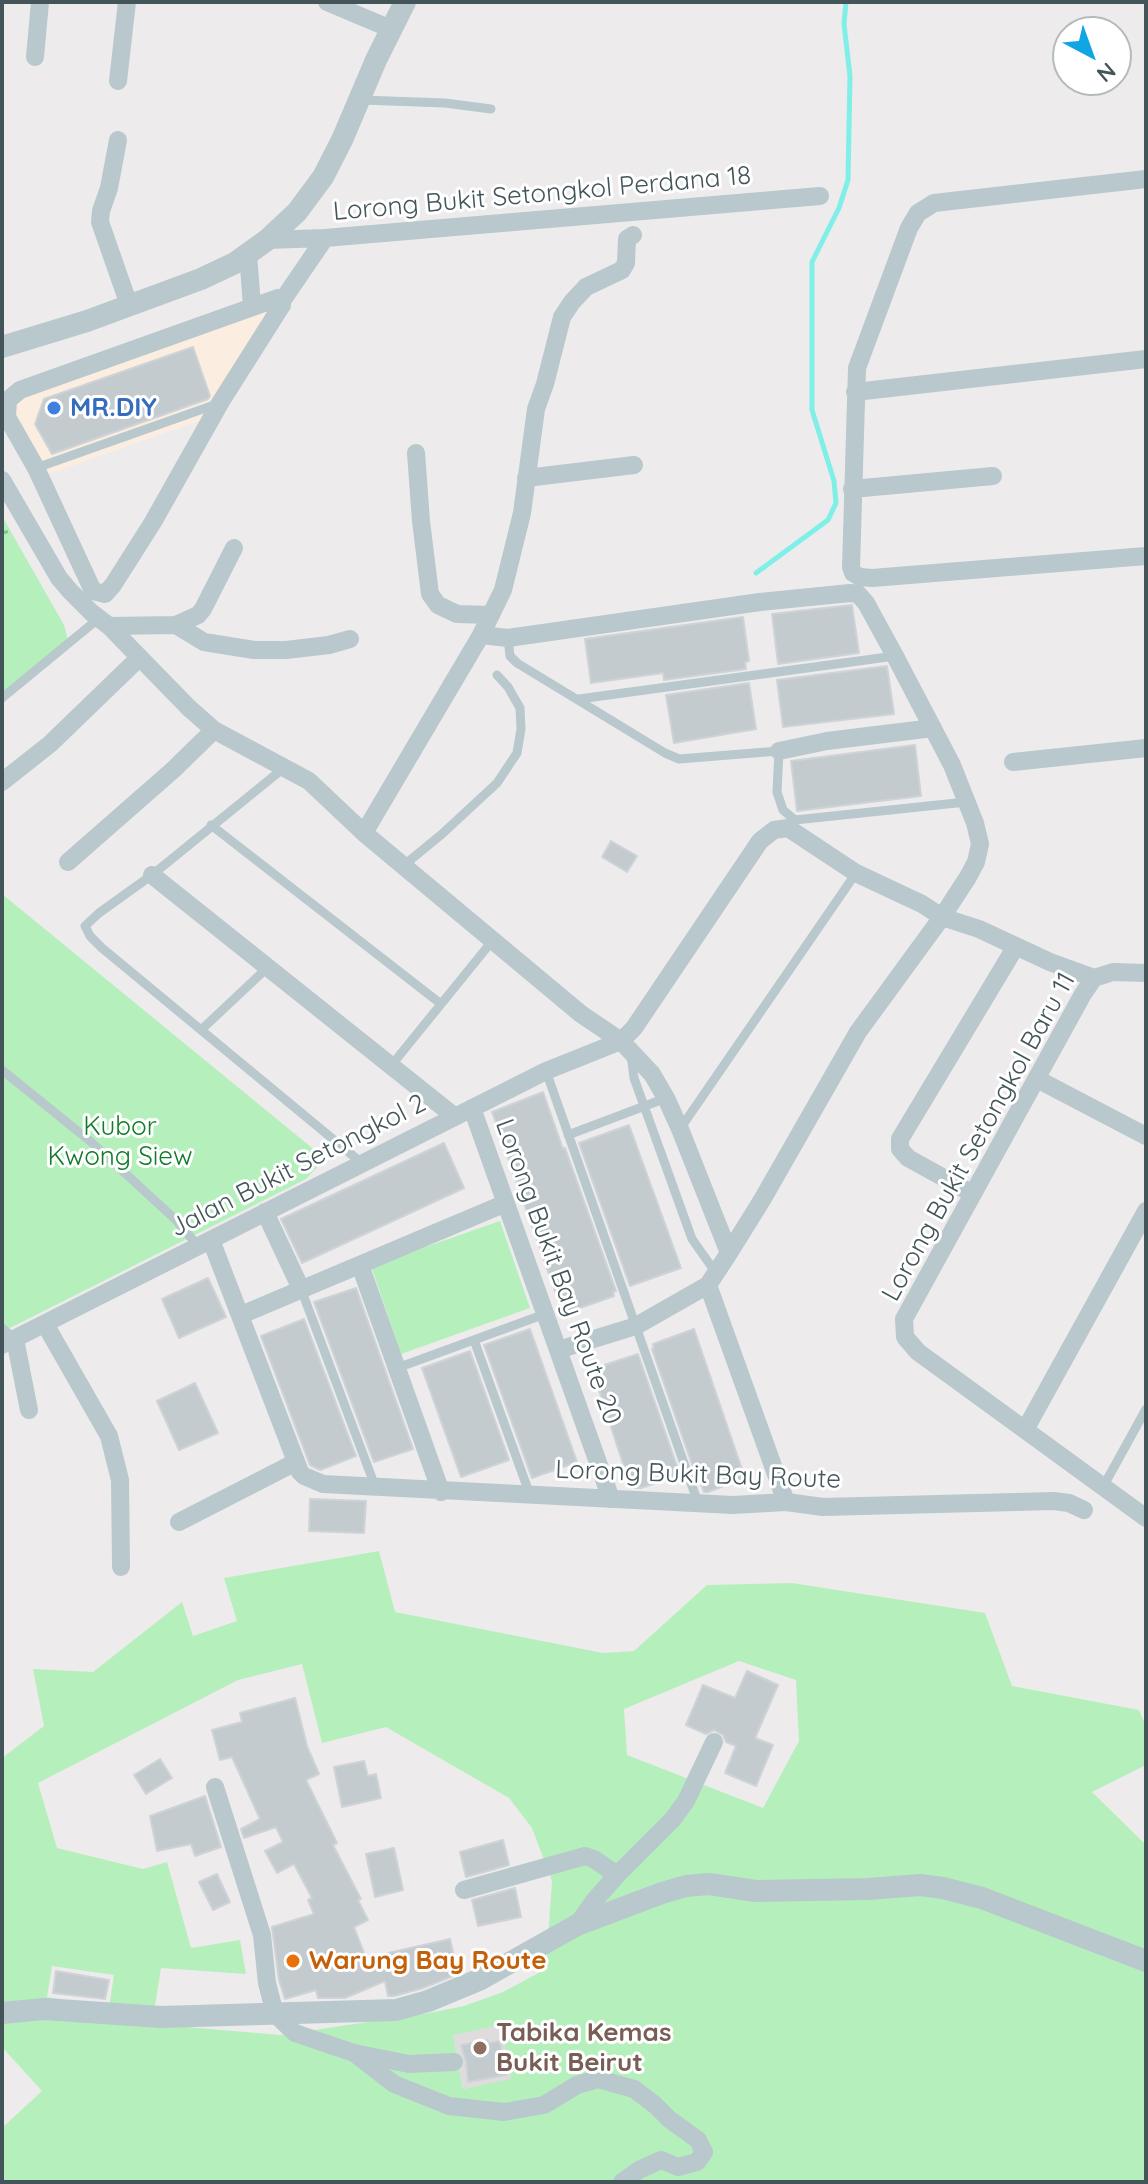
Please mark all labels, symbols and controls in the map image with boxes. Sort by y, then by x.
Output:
north arrow [1052,16,1132,96]
text: N [1091,57,1122,88]
street label: Lorong Bukit Setongkol Perdana 18 [332,160,752,228]
place label: MR.DIY [70,392,157,424]
marker: MR.DIY [45,399,63,417]
street label: Lorong Bukit Setongkol Baru 11 [875,967,1083,1307]
street label: Jalan Bukit Setongkol 2 [165,1088,431,1244]
park label: Kubor Kwong Siew [47,1111,193,1172]
street label: Lorong Bukit Bay Route 20 [488,1115,628,1429]
street label: Lorong Bukit Bay Route [555,1454,841,1496]
place label: Warung Bay Route [309,1945,546,1977]
marker: Warung Bay Route [284,1952,302,1970]
place label: Tabika Kemas Bukit Beirut [496,2017,671,2078]
marker: Tabika Kemas Bukit Beirut [471,2039,489,2057]

